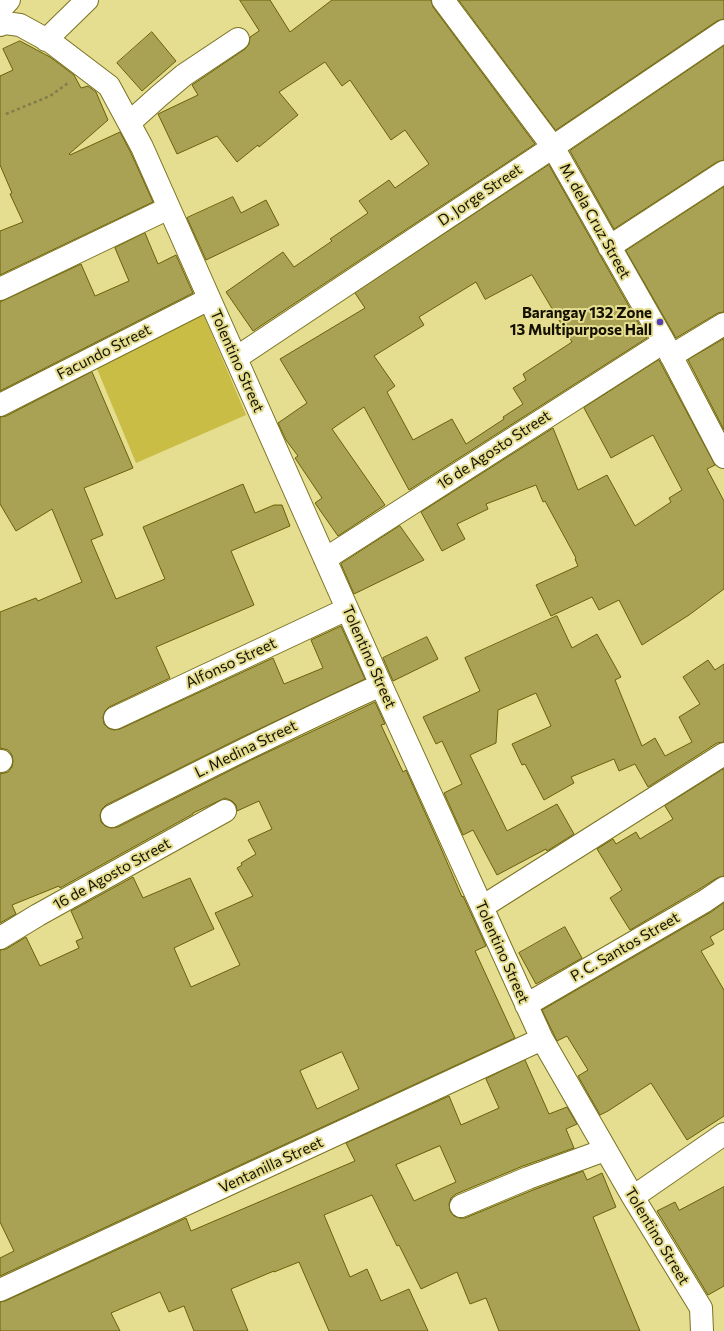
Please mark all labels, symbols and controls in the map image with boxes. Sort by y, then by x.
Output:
street label: D. Jorge Street [435,160,525,230]
street label: M. dela Cruz Street [556,160,634,282]
place label: Barangay 132 Zone 13 Multipurpose Hall [510,304,652,339]
street label: Tolentino Street [206,307,268,415]
marker: Barangay 132 Zone 13 Multipurpose Hall [655,317,665,327]
street label: Facundo Street [54,321,154,383]
street label: 16 de Agosto Street [434,407,554,493]
street label: Tolentino Street [338,603,400,711]
street label: Alfonso Street [183,634,279,692]
street label: L. Medina Street [192,716,300,782]
street label: 16 de Agosto Street [50,834,174,914]
street label: Tolentino Street [471,898,533,1006]
street label: P. C. Santos Street [567,908,683,986]
street label: Ventanilla Street [216,1133,326,1197]
street label: Tolentino Street [621,1184,693,1288]

